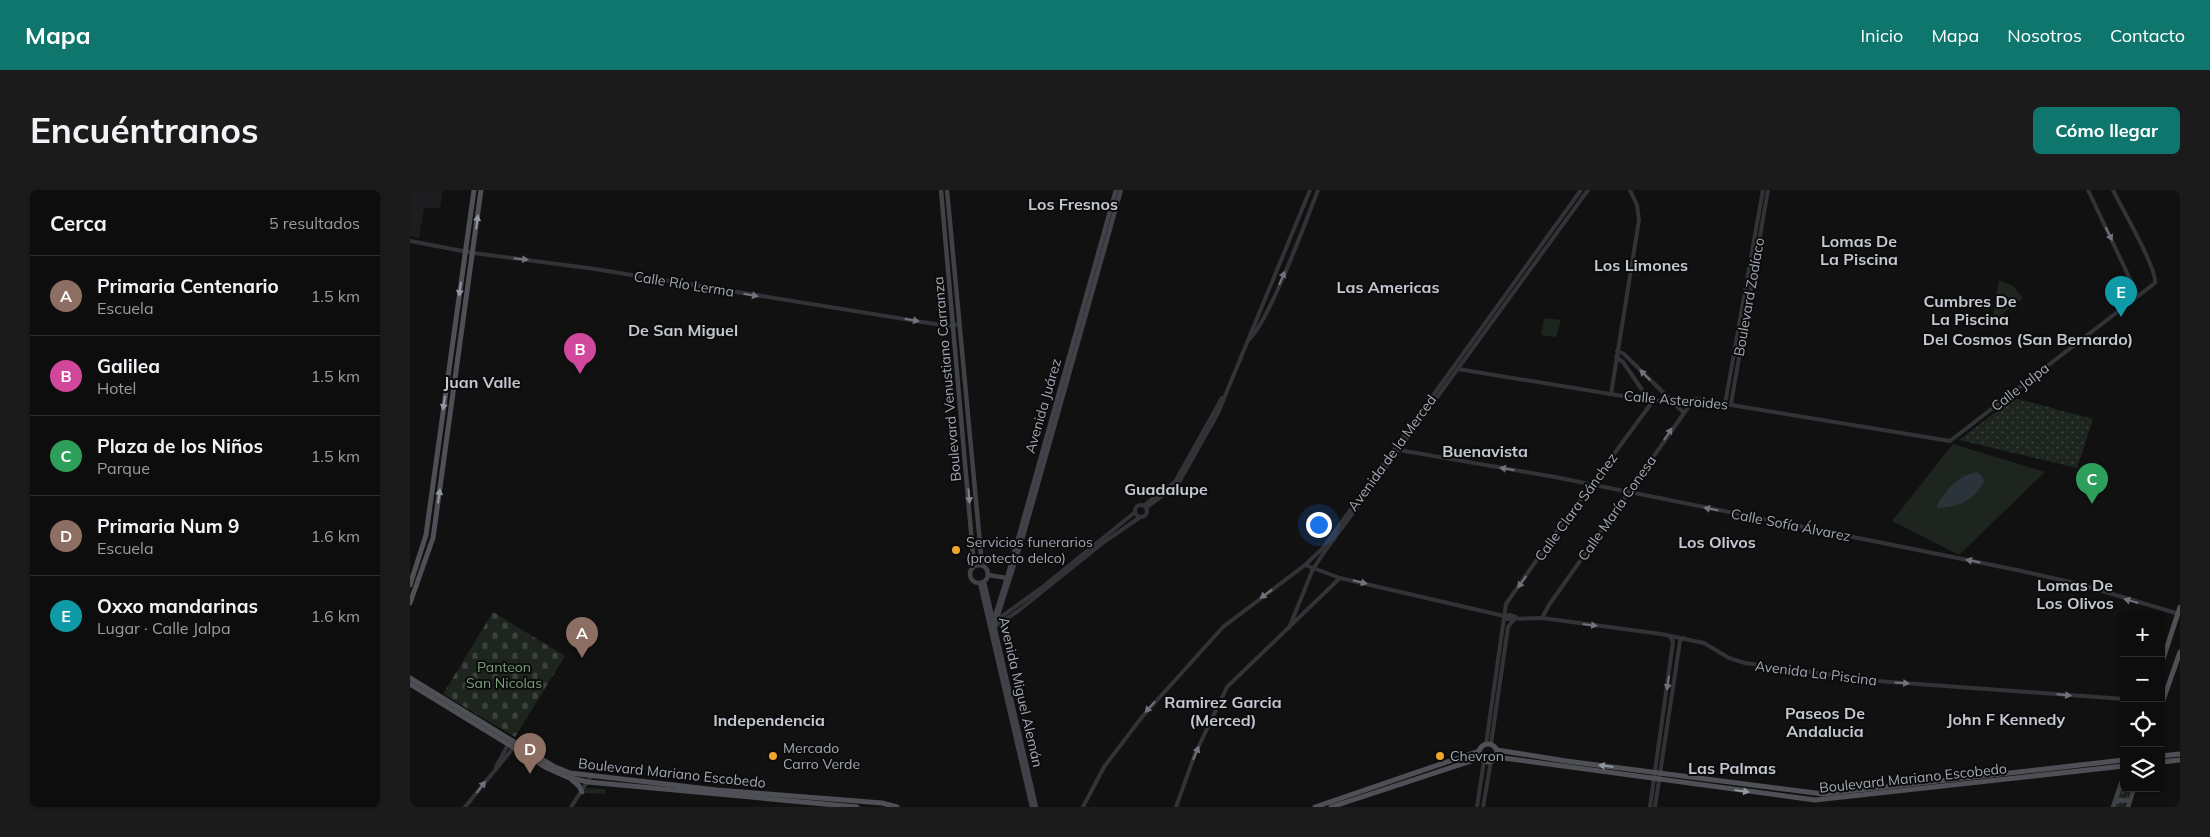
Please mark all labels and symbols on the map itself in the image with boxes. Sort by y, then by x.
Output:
district label: Los Fresnos [1028,194,1118,214]
one-way arrow [473,213,481,229]
one-way arrow [2105,227,2113,241]
district label: Lomas De La Piscina [1820,231,1898,269]
street label: Boulevard Zodíaco [1730,236,1768,358]
one-way arrow [514,255,530,263]
district label: Los Limones [1594,255,1688,275]
street label: Calle Río Lerma [633,267,735,301]
one-way arrow [1278,271,1286,285]
street label: Boulevard Venustiano Carranza [929,276,965,482]
pin: E [2105,276,2137,317]
district label: Las Americas [1337,277,1439,297]
one-way arrow [456,281,464,297]
one-way arrow [743,291,759,299]
district label: Cumbres De La Piscina [1924,291,2017,329]
one-way arrow [904,316,920,324]
district label: De San Miguel [628,320,738,340]
district label: Del Cosmos (San Bernardo) [1923,329,2133,349]
pin: B [564,333,596,374]
street label: Avenida Juárez [1021,357,1065,455]
street label: Calle Jalpa [1987,359,2053,415]
one-way arrow [1639,369,1651,381]
district label: Juan Valle [444,372,521,392]
street label: Calle Asteroides [1623,386,1729,414]
street label: Avenida de la Merced [1344,391,1440,515]
one-way arrow [440,395,448,411]
one-way arrow [1663,427,1673,440]
district label: Buenavista [1442,441,1528,461]
street label: Calle Clara Sánchez [1531,449,1621,565]
street label: Calle María Conesa [1574,452,1660,564]
pin: C [2076,463,2108,504]
one-way arrow [1499,465,1515,473]
district label: Guadalupe [1124,479,1208,499]
one-way arrow [435,488,443,504]
one-way arrow [965,488,973,504]
one-way arrow [1703,504,1719,512]
street label: Calle Sofía Álvarez [1730,505,1852,545]
your location [1306,512,1332,538]
district label: Los Olivos [1678,532,1756,552]
place label: Servicios funerarios (protecto delco) [966,533,1093,567]
marker: Servicios funerarios (protecto delco) [950,544,962,556]
one-way arrow [1965,557,1981,565]
one-way arrow [1517,575,1527,589]
district label: Lomas De Los Olivos [2036,575,2114,613]
one-way arrow [1352,579,1367,587]
one-way arrow [1260,588,1273,599]
one-way arrow [2123,596,2138,604]
street label: Avenida Miguel Alemán [995,615,1047,769]
pin: A [566,617,598,658]
one-way arrow [1583,621,1599,629]
street label: Avenida La Piscina [1754,657,1878,689]
park label: Panteon San Nicolas [466,658,542,692]
one-way arrow [1663,675,1671,691]
one-way arrow [1894,679,1910,687]
one-way arrow [2056,691,2072,699]
district label: Ramirez Garcia (Merced) [1164,692,1282,730]
one-way arrow [1144,701,1156,713]
district label: Paseos De Andalucia [1785,703,1865,741]
district label: John F Kennedy [1947,709,2065,729]
district label: Independencia [713,710,825,730]
pin: D [514,733,546,774]
place label: Mercado Carro Verde [783,739,860,773]
one-way arrow [1193,746,1201,760]
place label: Chevron [1450,747,1504,765]
marker: Mercado Carro Verde [767,750,779,762]
marker: Chevron [1434,750,1446,762]
street label: Boulevard Mariano Escobedo [577,754,767,792]
district label: Las Palmas [1688,758,1776,778]
street label: Boulevard Mariano Escobedo [1818,759,2008,797]
one-way arrow [1598,762,1614,770]
one-way arrow [475,781,486,794]
one-way arrow [1734,787,1750,795]

